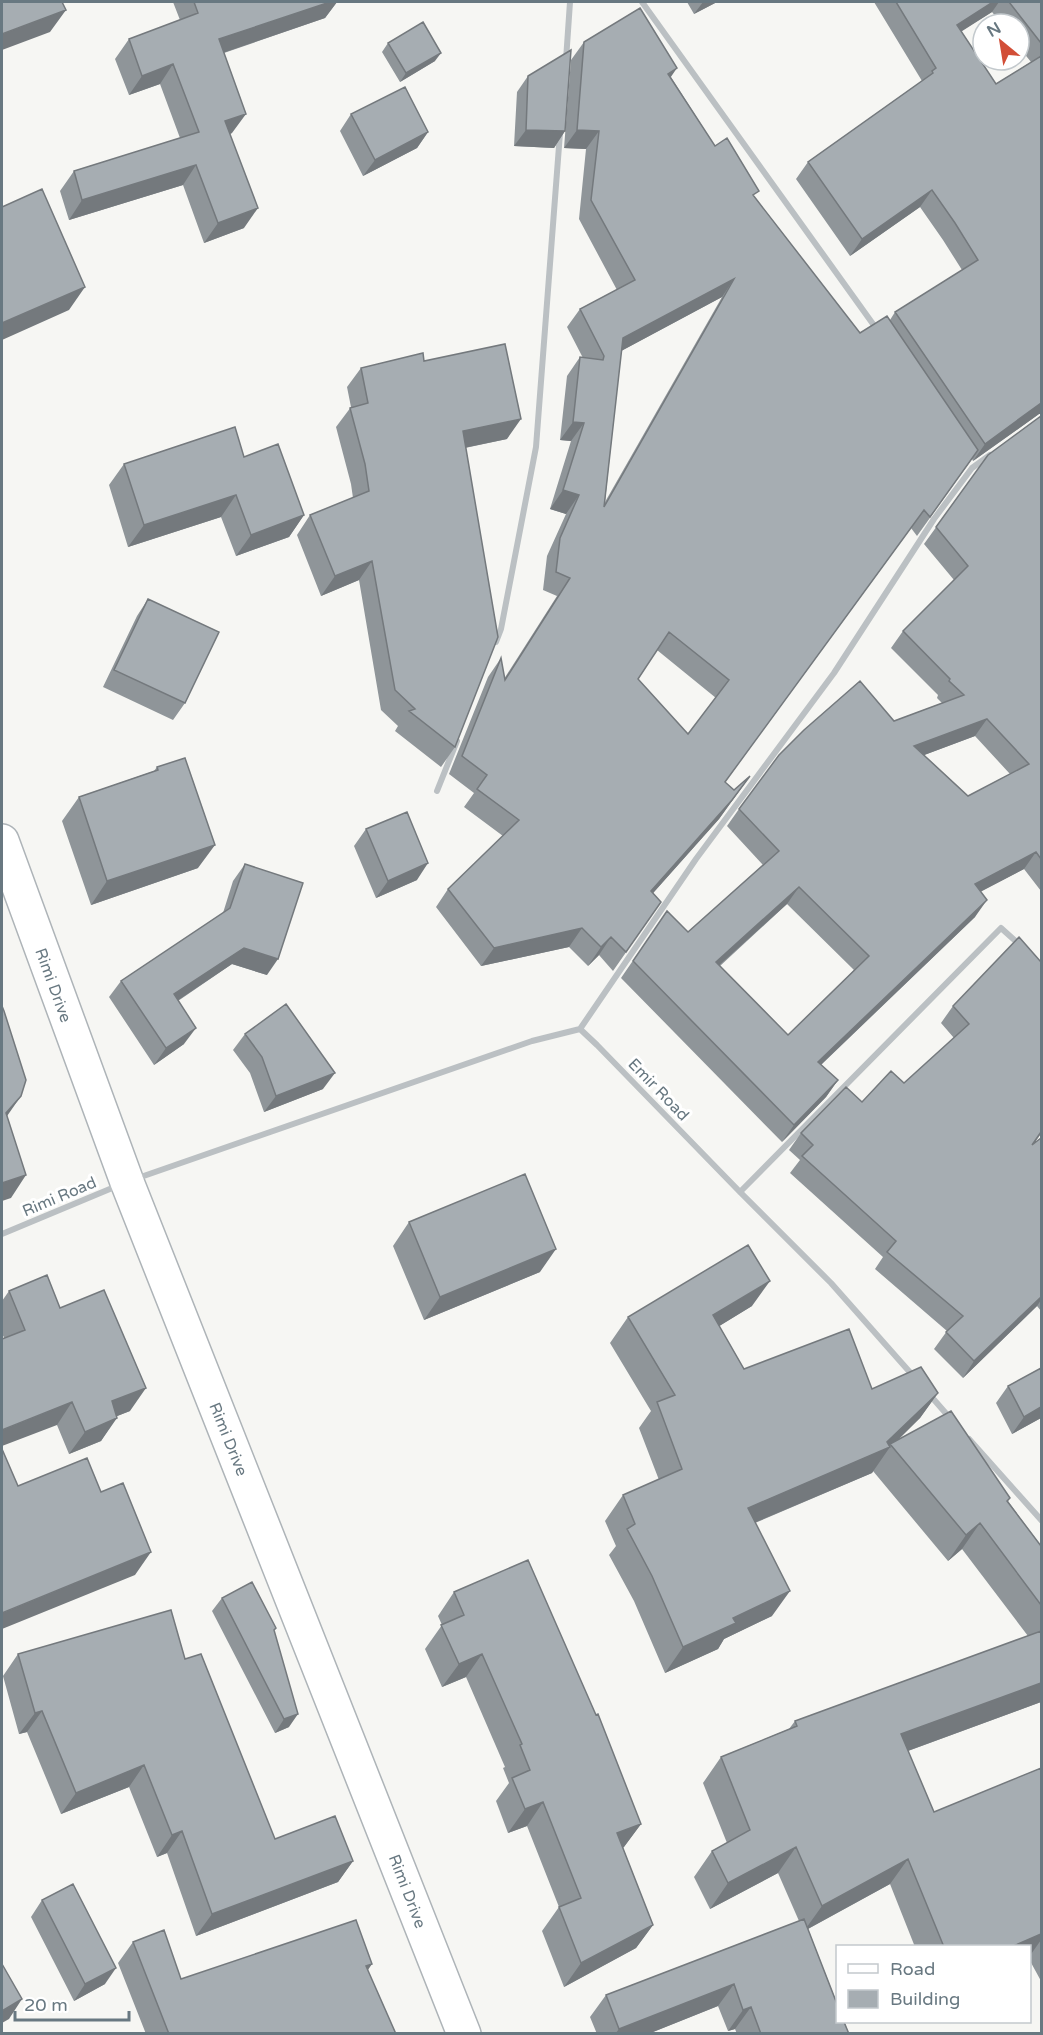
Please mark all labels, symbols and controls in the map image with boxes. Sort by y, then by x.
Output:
north arrow [971,12,1031,72]
text: N [983,18,1005,42]
street label: Rimi Drive [30,945,76,1025]
street label: Emir Road [624,1054,693,1125]
street label: Rimi Road [19,1172,99,1221]
street label: Rimi Drive [204,1400,252,1479]
street label: Rimi Drive [384,1852,430,1931]
legend [836,1945,1031,2023]
text: Road [890,1958,935,1980]
scale bar [15,1984,129,2022]
text: Building [890,1988,960,2010]
text: 20 m [24,1994,68,2016]

